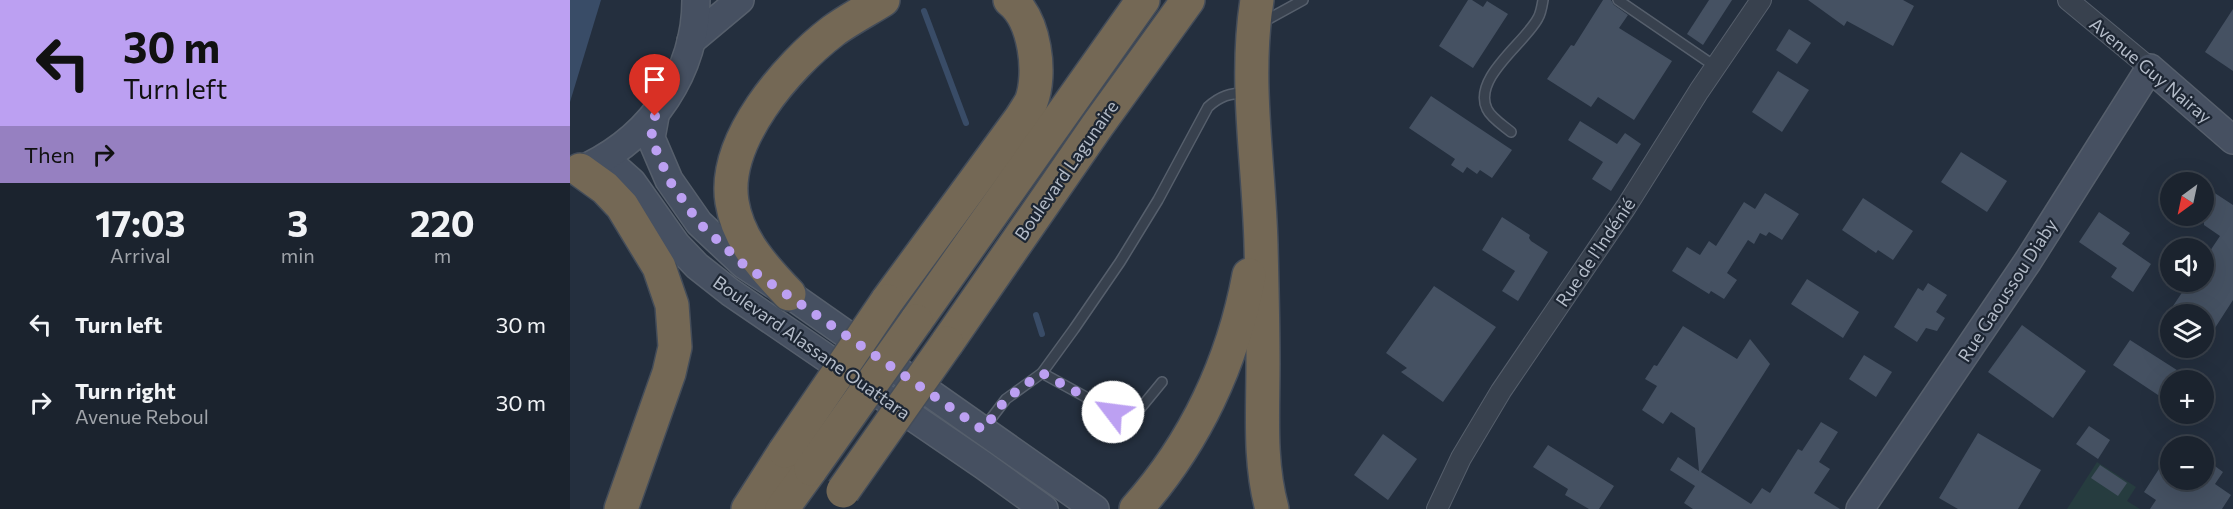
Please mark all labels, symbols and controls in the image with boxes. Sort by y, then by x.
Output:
street label: Avenue Guy Nairay [2085,13,2217,127]
text: 30 m [123,20,220,72]
icon: left [24,24,102,102]
pin [629,54,680,116]
icon: arrive [638,63,671,96]
text: Turn left [123,72,227,105]
street label: Boulevard Lagunaire [1009,96,1123,244]
icon: right [87,138,120,171]
text: Then [24,141,75,168]
north arrow [2160,172,2214,226]
map controls [2160,172,2214,490]
street label: Rue de l'Indénié [1551,194,1639,310]
text: 17:03 [95,200,186,244]
text: 3 [287,200,308,244]
text: 220 [410,200,475,244]
street label: Rue Gaoussou Diaby [1953,214,2061,366]
button: sound [2160,238,2214,292]
text: Arrival [110,243,171,267]
text: min [281,243,315,267]
text: m [434,243,451,267]
street label: Boulevard Alassane Ouattara [709,270,915,424]
button: layers [2160,304,2214,358]
icon: left [24,308,57,341]
text: Turn left [75,311,162,338]
text: 30 m [496,311,546,338]
button: + [2160,370,2214,424]
text: Turn right [75,377,176,404]
position arrow [1081,380,1145,444]
icon: right [24,386,57,419]
text: 30 m [496,389,546,416]
text: Avenue Reboul [75,404,209,428]
button: − [2160,436,2214,490]

